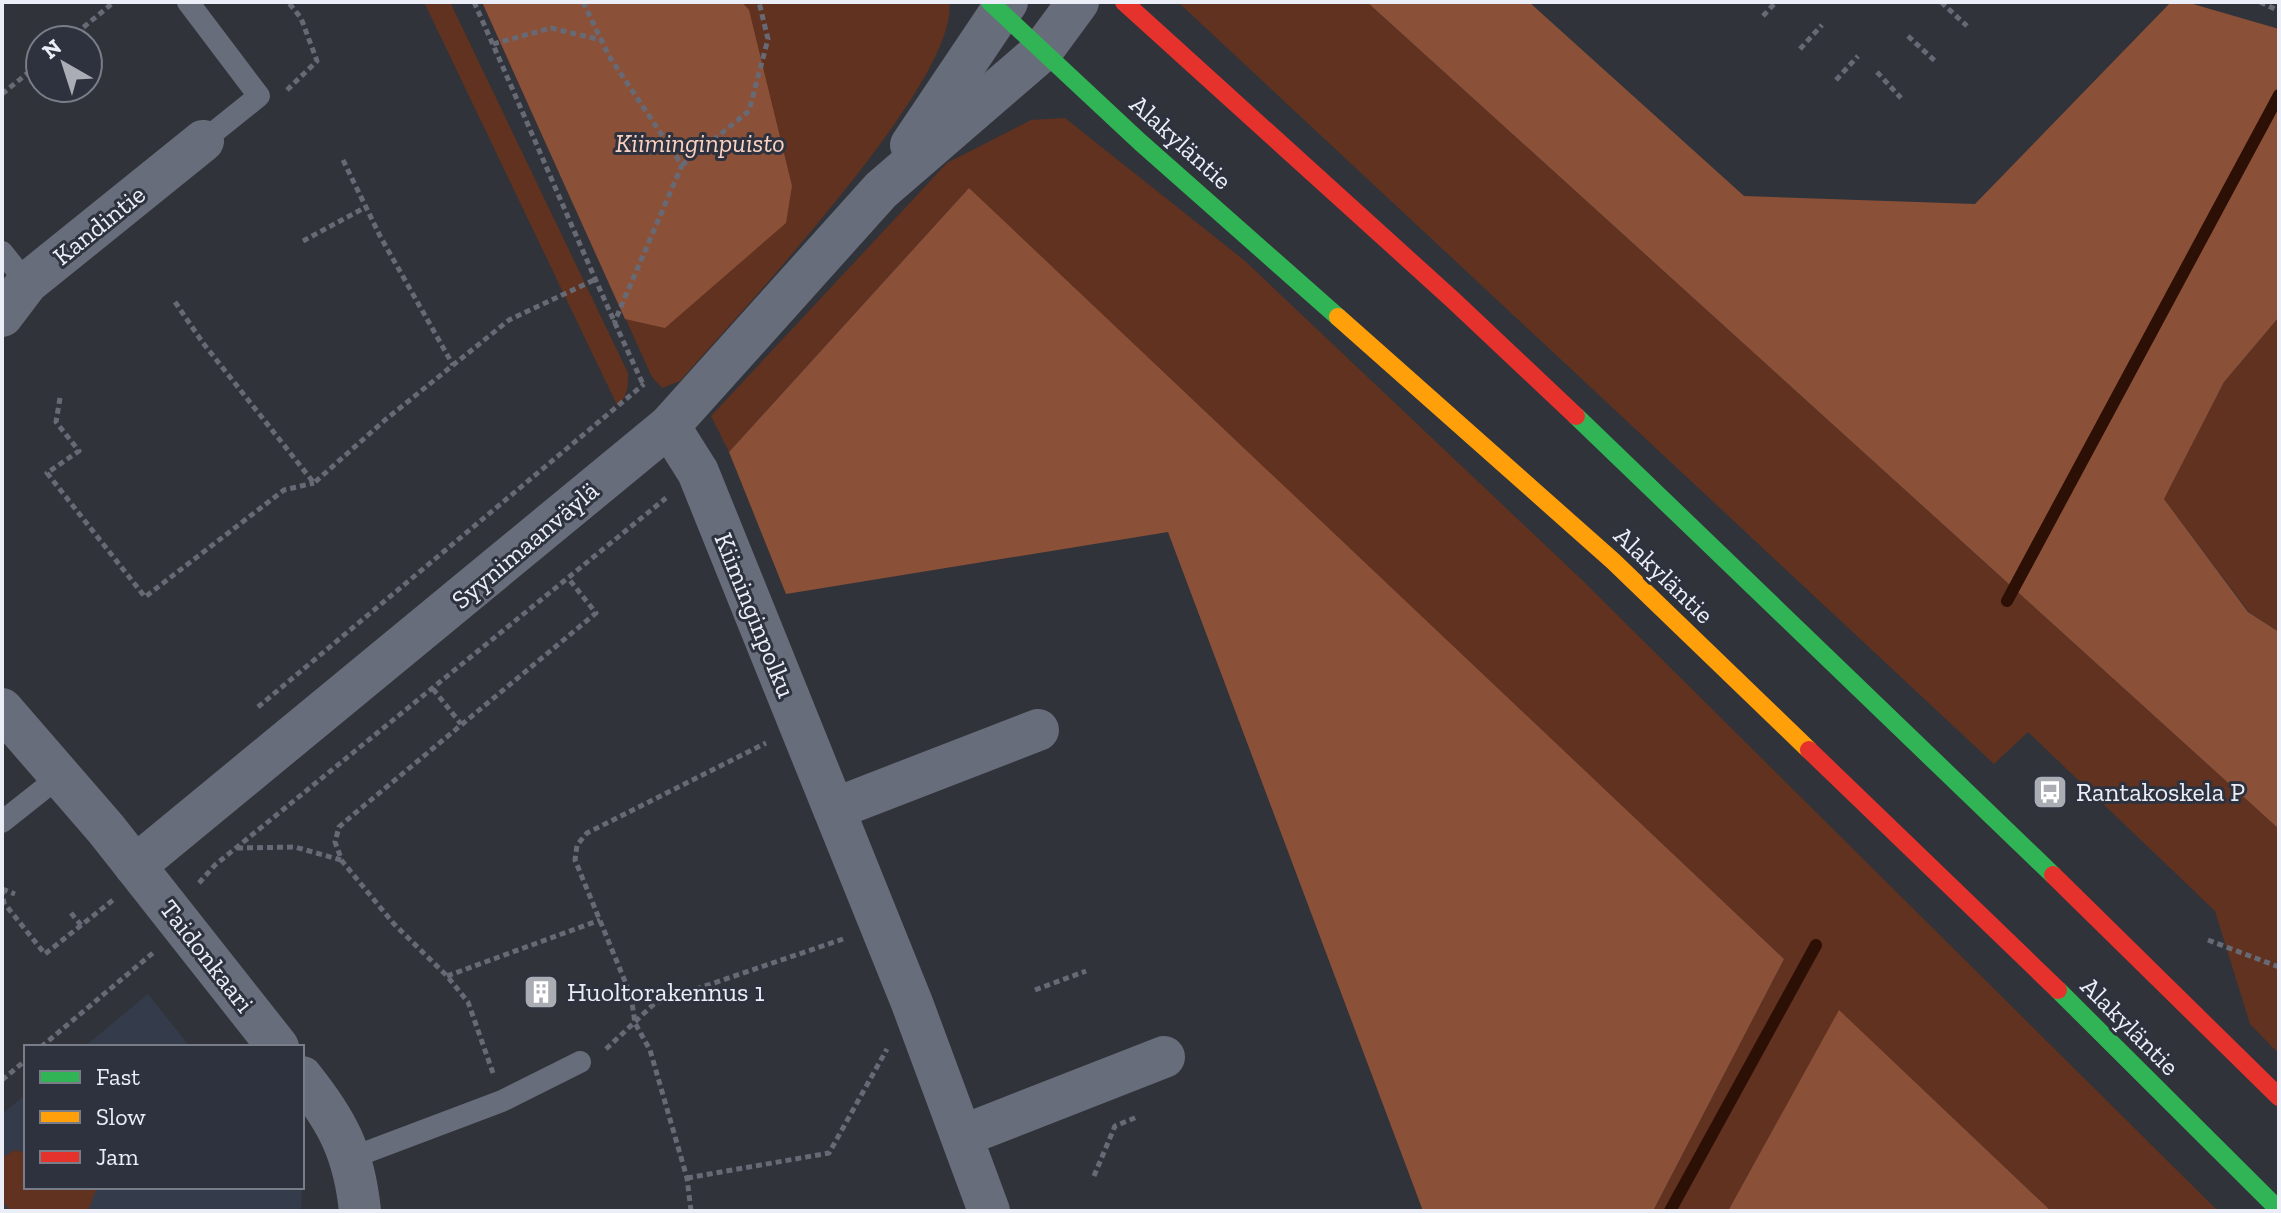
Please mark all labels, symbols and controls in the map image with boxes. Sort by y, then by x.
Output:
north arrow [24,24,104,104]
text: N [37,33,67,65]
street label: Alakyläntie [1123,88,1239,196]
park label: Kiiminginpuisto [615,127,785,159]
street label: Kandintie [46,178,152,272]
street label: Syynimaanväylä [445,474,605,616]
street label: Alakyläntie [1607,520,1721,630]
street label: Kiiminginpolku [707,528,803,702]
bus stop icon: Rantakoskela P [2031,773,2069,811]
place label: Rantakoskela P [2076,776,2245,808]
street label: Taidonkaari [153,893,261,1019]
street label: Alakyläntie [2074,970,2186,1082]
building icon: Huoltorakennus 1 [522,973,560,1011]
place label: Huoltorakennus 1 [567,976,764,1008]
legend [24,1045,304,1189]
text: Fast [96,1062,140,1091]
text: Slow [96,1102,146,1131]
text: Jam [96,1142,139,1171]

